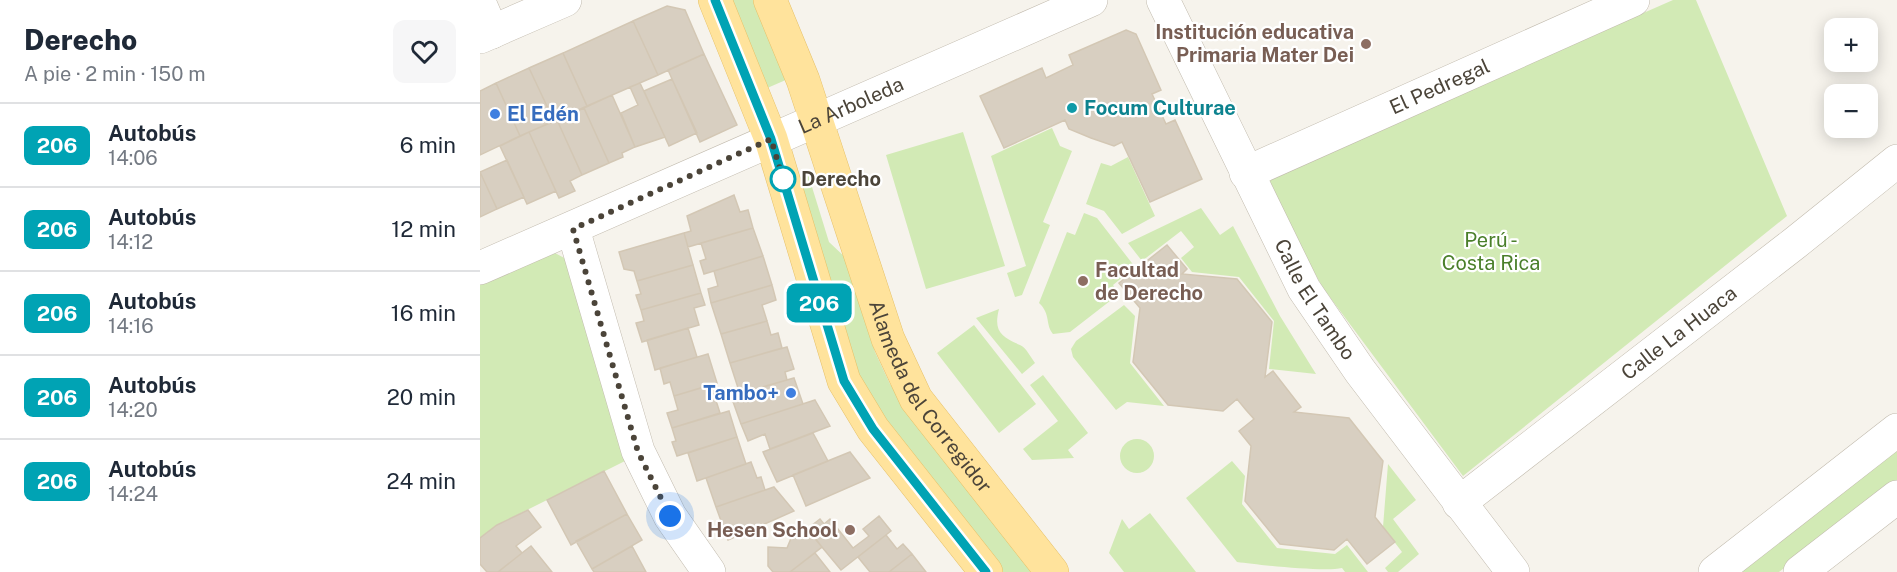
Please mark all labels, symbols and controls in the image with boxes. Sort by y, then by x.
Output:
map controls [1824,18,1878,138]
button: + [1824,18,1878,72]
button: heart [393,20,456,83]
place label: Institución educativa Primaria Mater Dei [1155,20,1354,67]
text: Derecho [24,23,137,56]
marker: Institución educativa Primaria Mater Dei [1359,37,1373,51]
street label: El Pedregal [1386,54,1493,119]
text: A pie · 2 min · 150 m [24,62,206,86]
street label: La Arboleda [795,72,907,139]
button: − [1824,84,1878,138]
place label: Focum Culturae [1084,96,1236,120]
marker: Focum Culturae [1065,101,1079,115]
place label: El Edén [507,102,579,126]
marker: El Edén [488,107,502,121]
text: Autobús [108,120,196,146]
text: 6 min [400,132,456,158]
text: 206 [37,133,77,158]
text: 14:06 [108,146,158,170]
marker: Derecho [770,166,796,192]
place label: Derecho [801,167,881,191]
text: Autobús [108,204,196,230]
text: 12 min [391,216,456,242]
text: 206 [37,217,77,242]
park label: Perú - Costa Rica [1442,228,1540,275]
text: 14:12 [108,230,153,254]
street label: Calle El Tambo [1269,235,1361,364]
place label: Facultad de Derecho [1095,258,1203,305]
marker: Facultad de Derecho [1076,274,1090,288]
street label: Calle La Huaca [1617,281,1741,385]
line badge: 206 [784,284,854,322]
text: Autobús [108,288,196,314]
text: 206 [799,291,839,316]
street label: Alameda del Corregidor [864,297,997,497]
text: 16 min [391,300,456,326]
text: 206 [37,301,77,326]
text: 14:16 [108,314,154,338]
text: Autobús [108,372,196,398]
place label: Tambo+ [703,381,779,405]
text: 20 min [387,384,456,410]
text: 206 [37,385,77,410]
marker: Tambo+ [784,386,798,400]
text: 14:20 [108,398,158,422]
text: Autobús [108,456,196,482]
text: 24 min [386,468,456,494]
text: 206 [37,469,77,494]
text: 14:24 [108,482,158,506]
your location [655,501,685,531]
place label: Hesen School [707,518,838,542]
marker: Hesen School [843,523,857,537]

